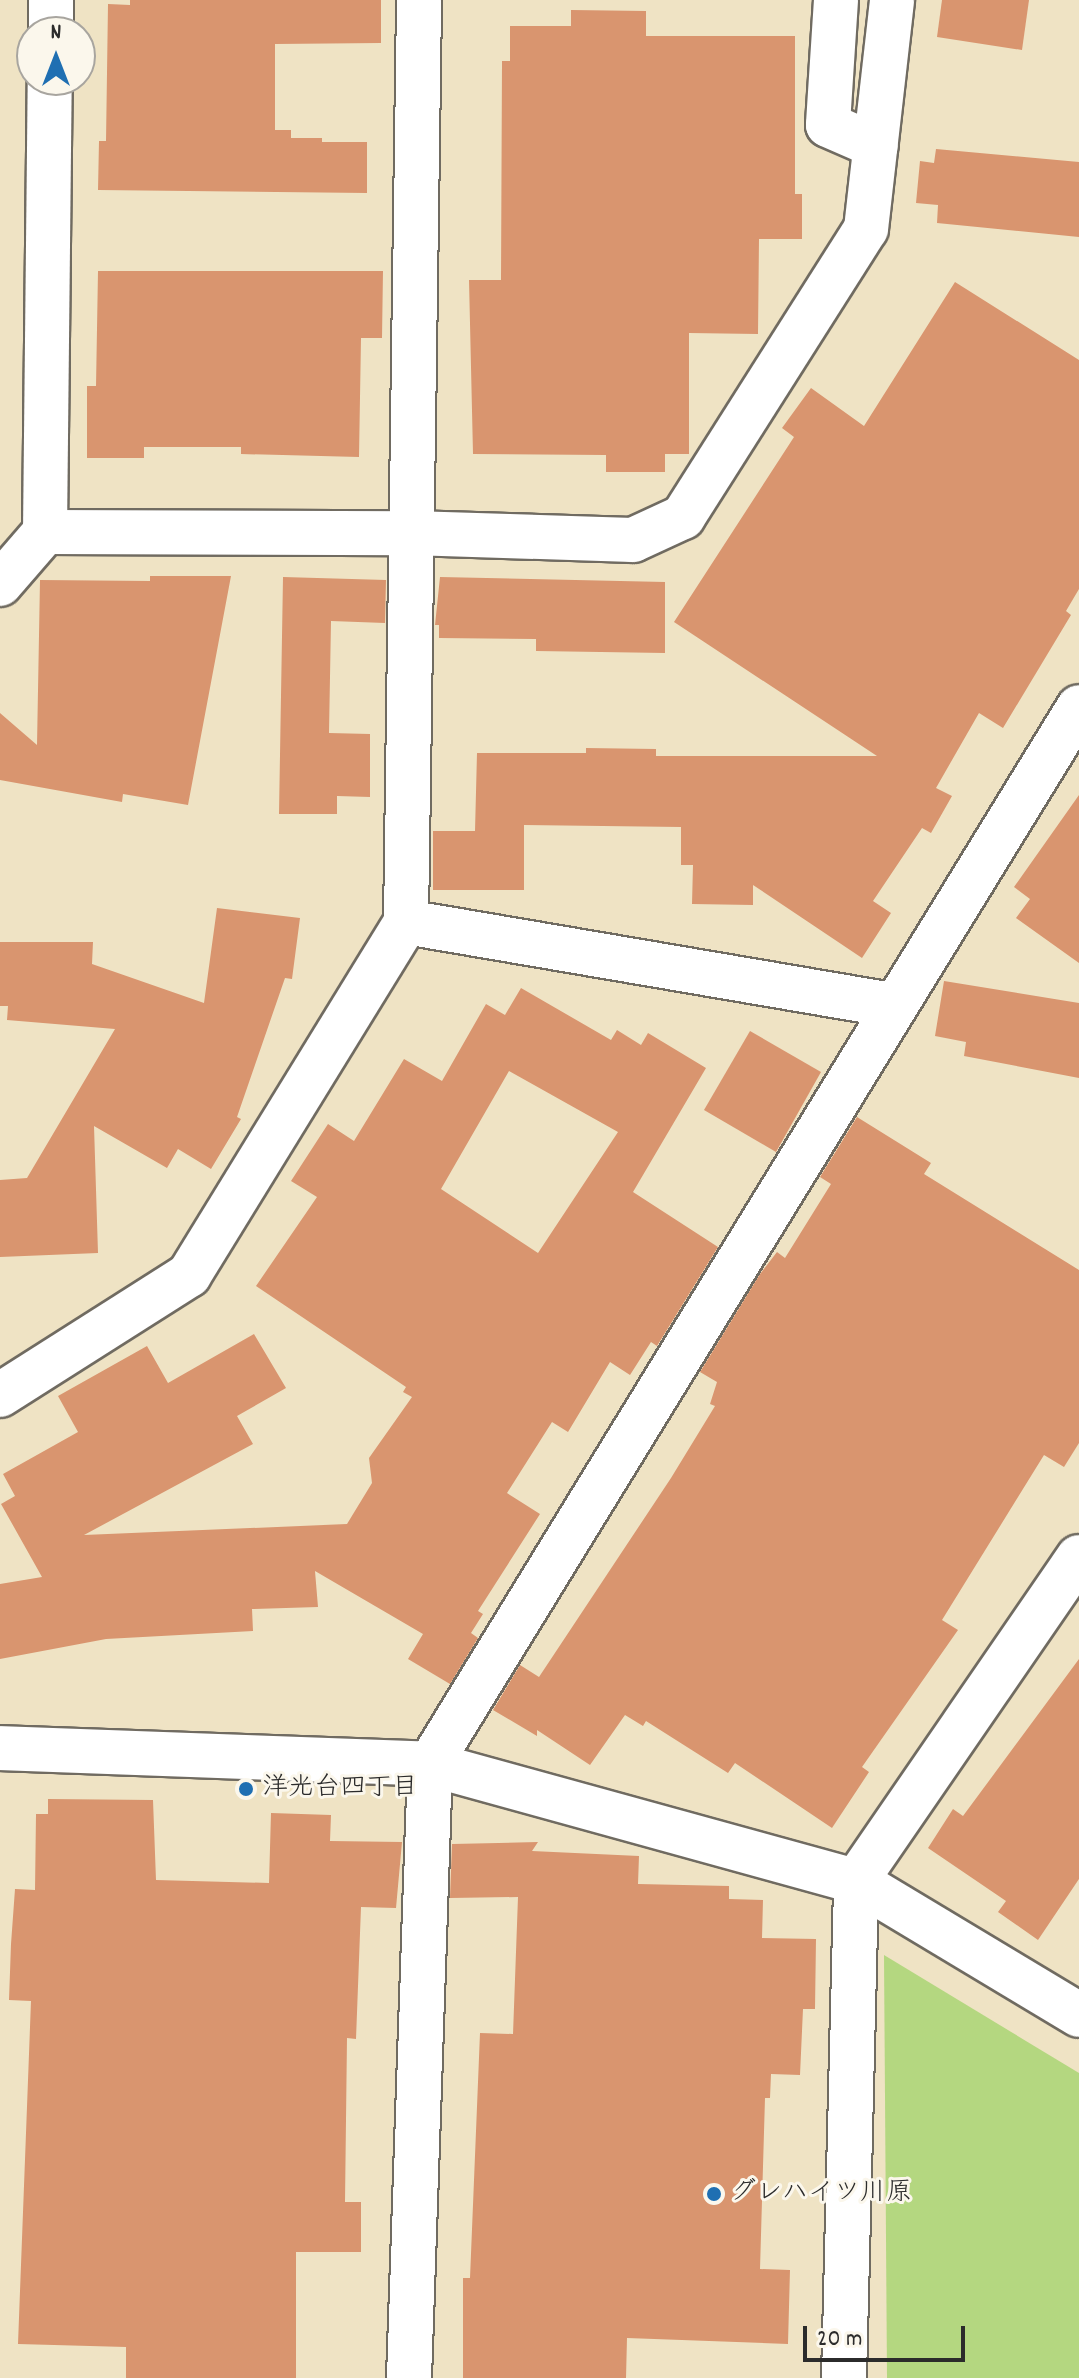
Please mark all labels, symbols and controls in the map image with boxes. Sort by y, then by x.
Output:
north arrow [16,16,96,96]
text: N [51,18,61,49]
place label: 洋光台四丁目 [262,1773,418,1805]
marker: 洋光台四丁目 [237,1780,255,1798]
place label: グレハイツ川原 [730,2178,912,2210]
marker: グレハイツ川原 [705,2185,723,2203]
scale bar [807,2310,969,2360]
text: 20 m [817,2323,863,2357]

